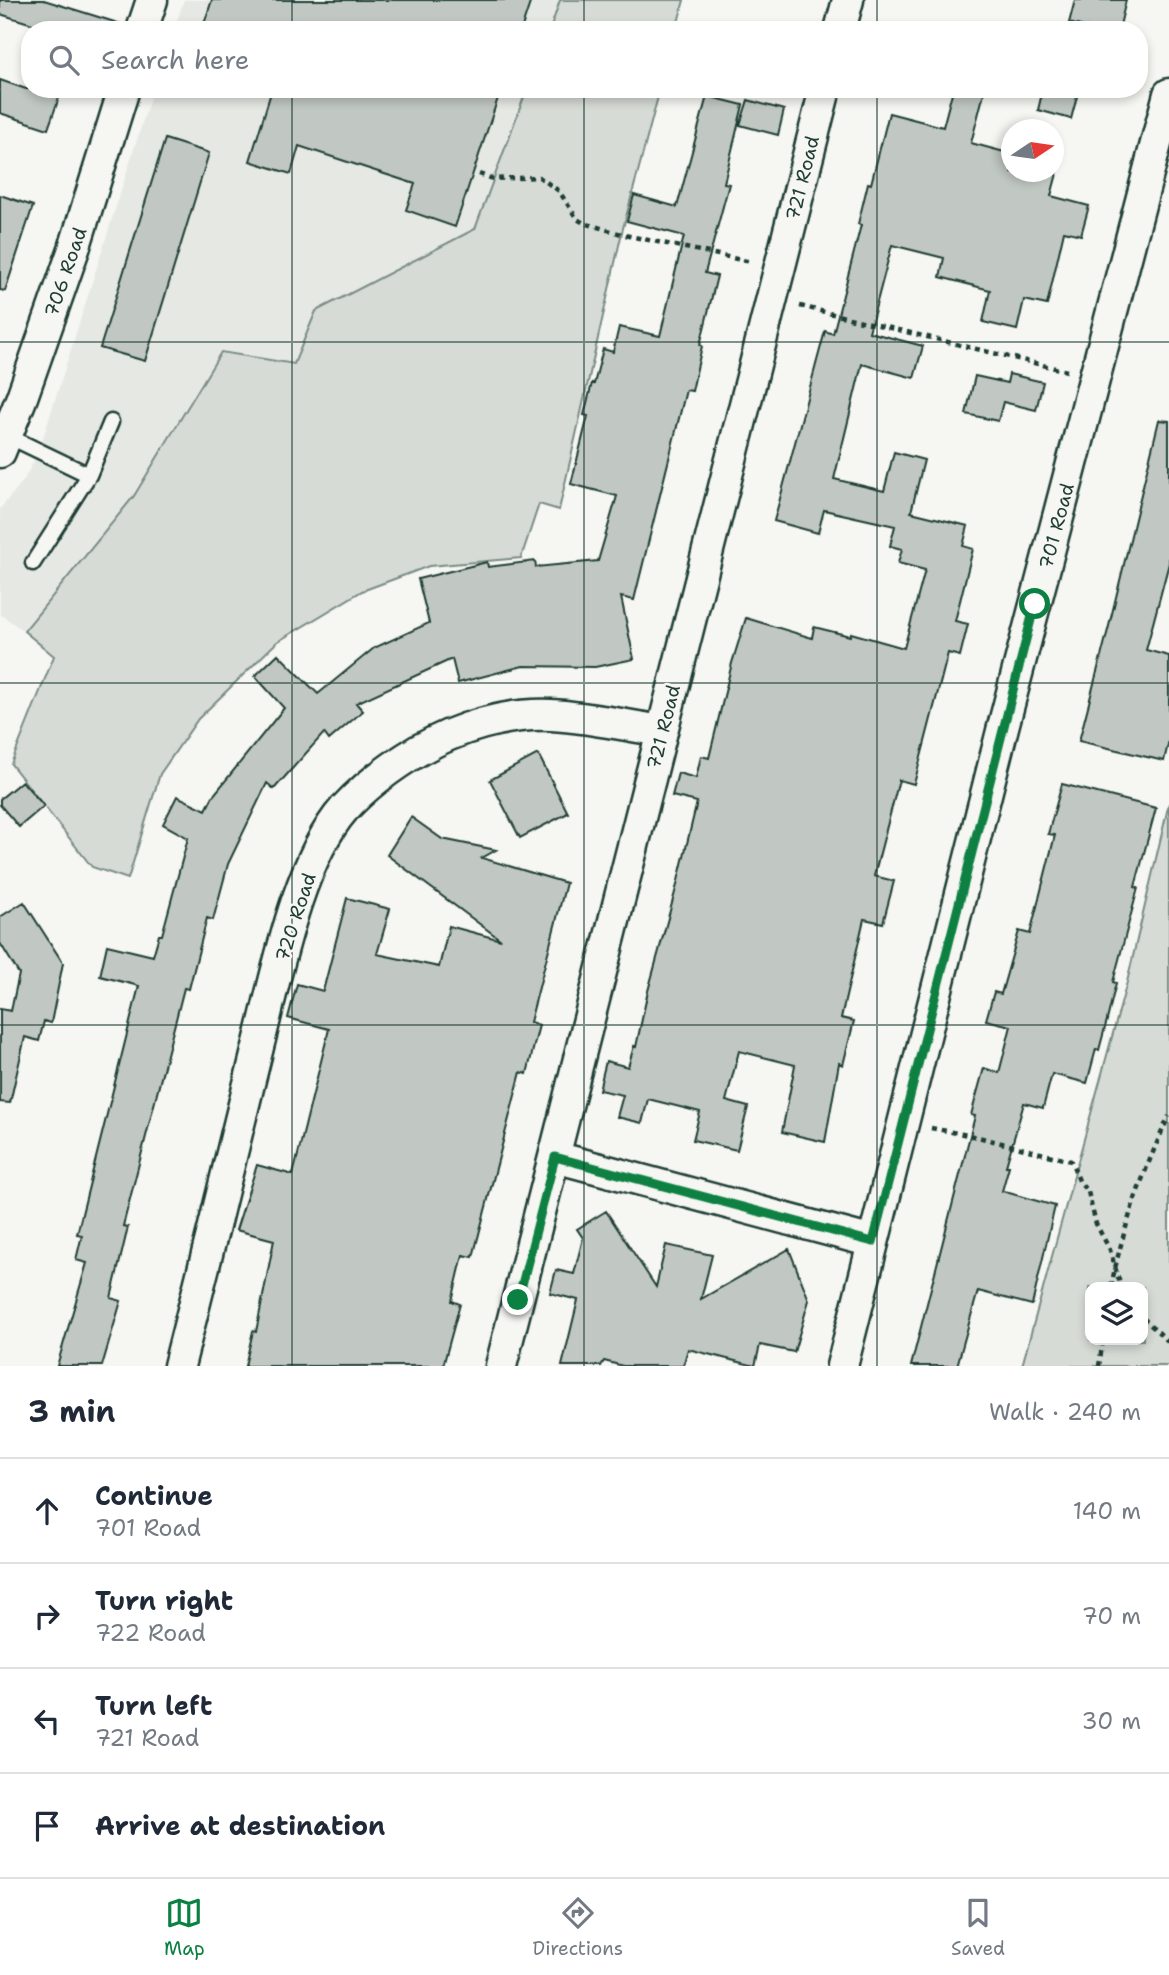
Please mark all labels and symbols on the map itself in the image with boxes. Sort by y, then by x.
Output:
north arrow [1001,119,1064,182]
street label: 721 Road [780,133,825,223]
street label: 706 Road [38,224,92,320]
street label: 701 Road [1033,481,1080,572]
route start [1019,588,1050,619]
street label: 721 Road [641,682,686,772]
street label: 720 Road [269,870,322,965]
route end [502,1284,533,1315]

